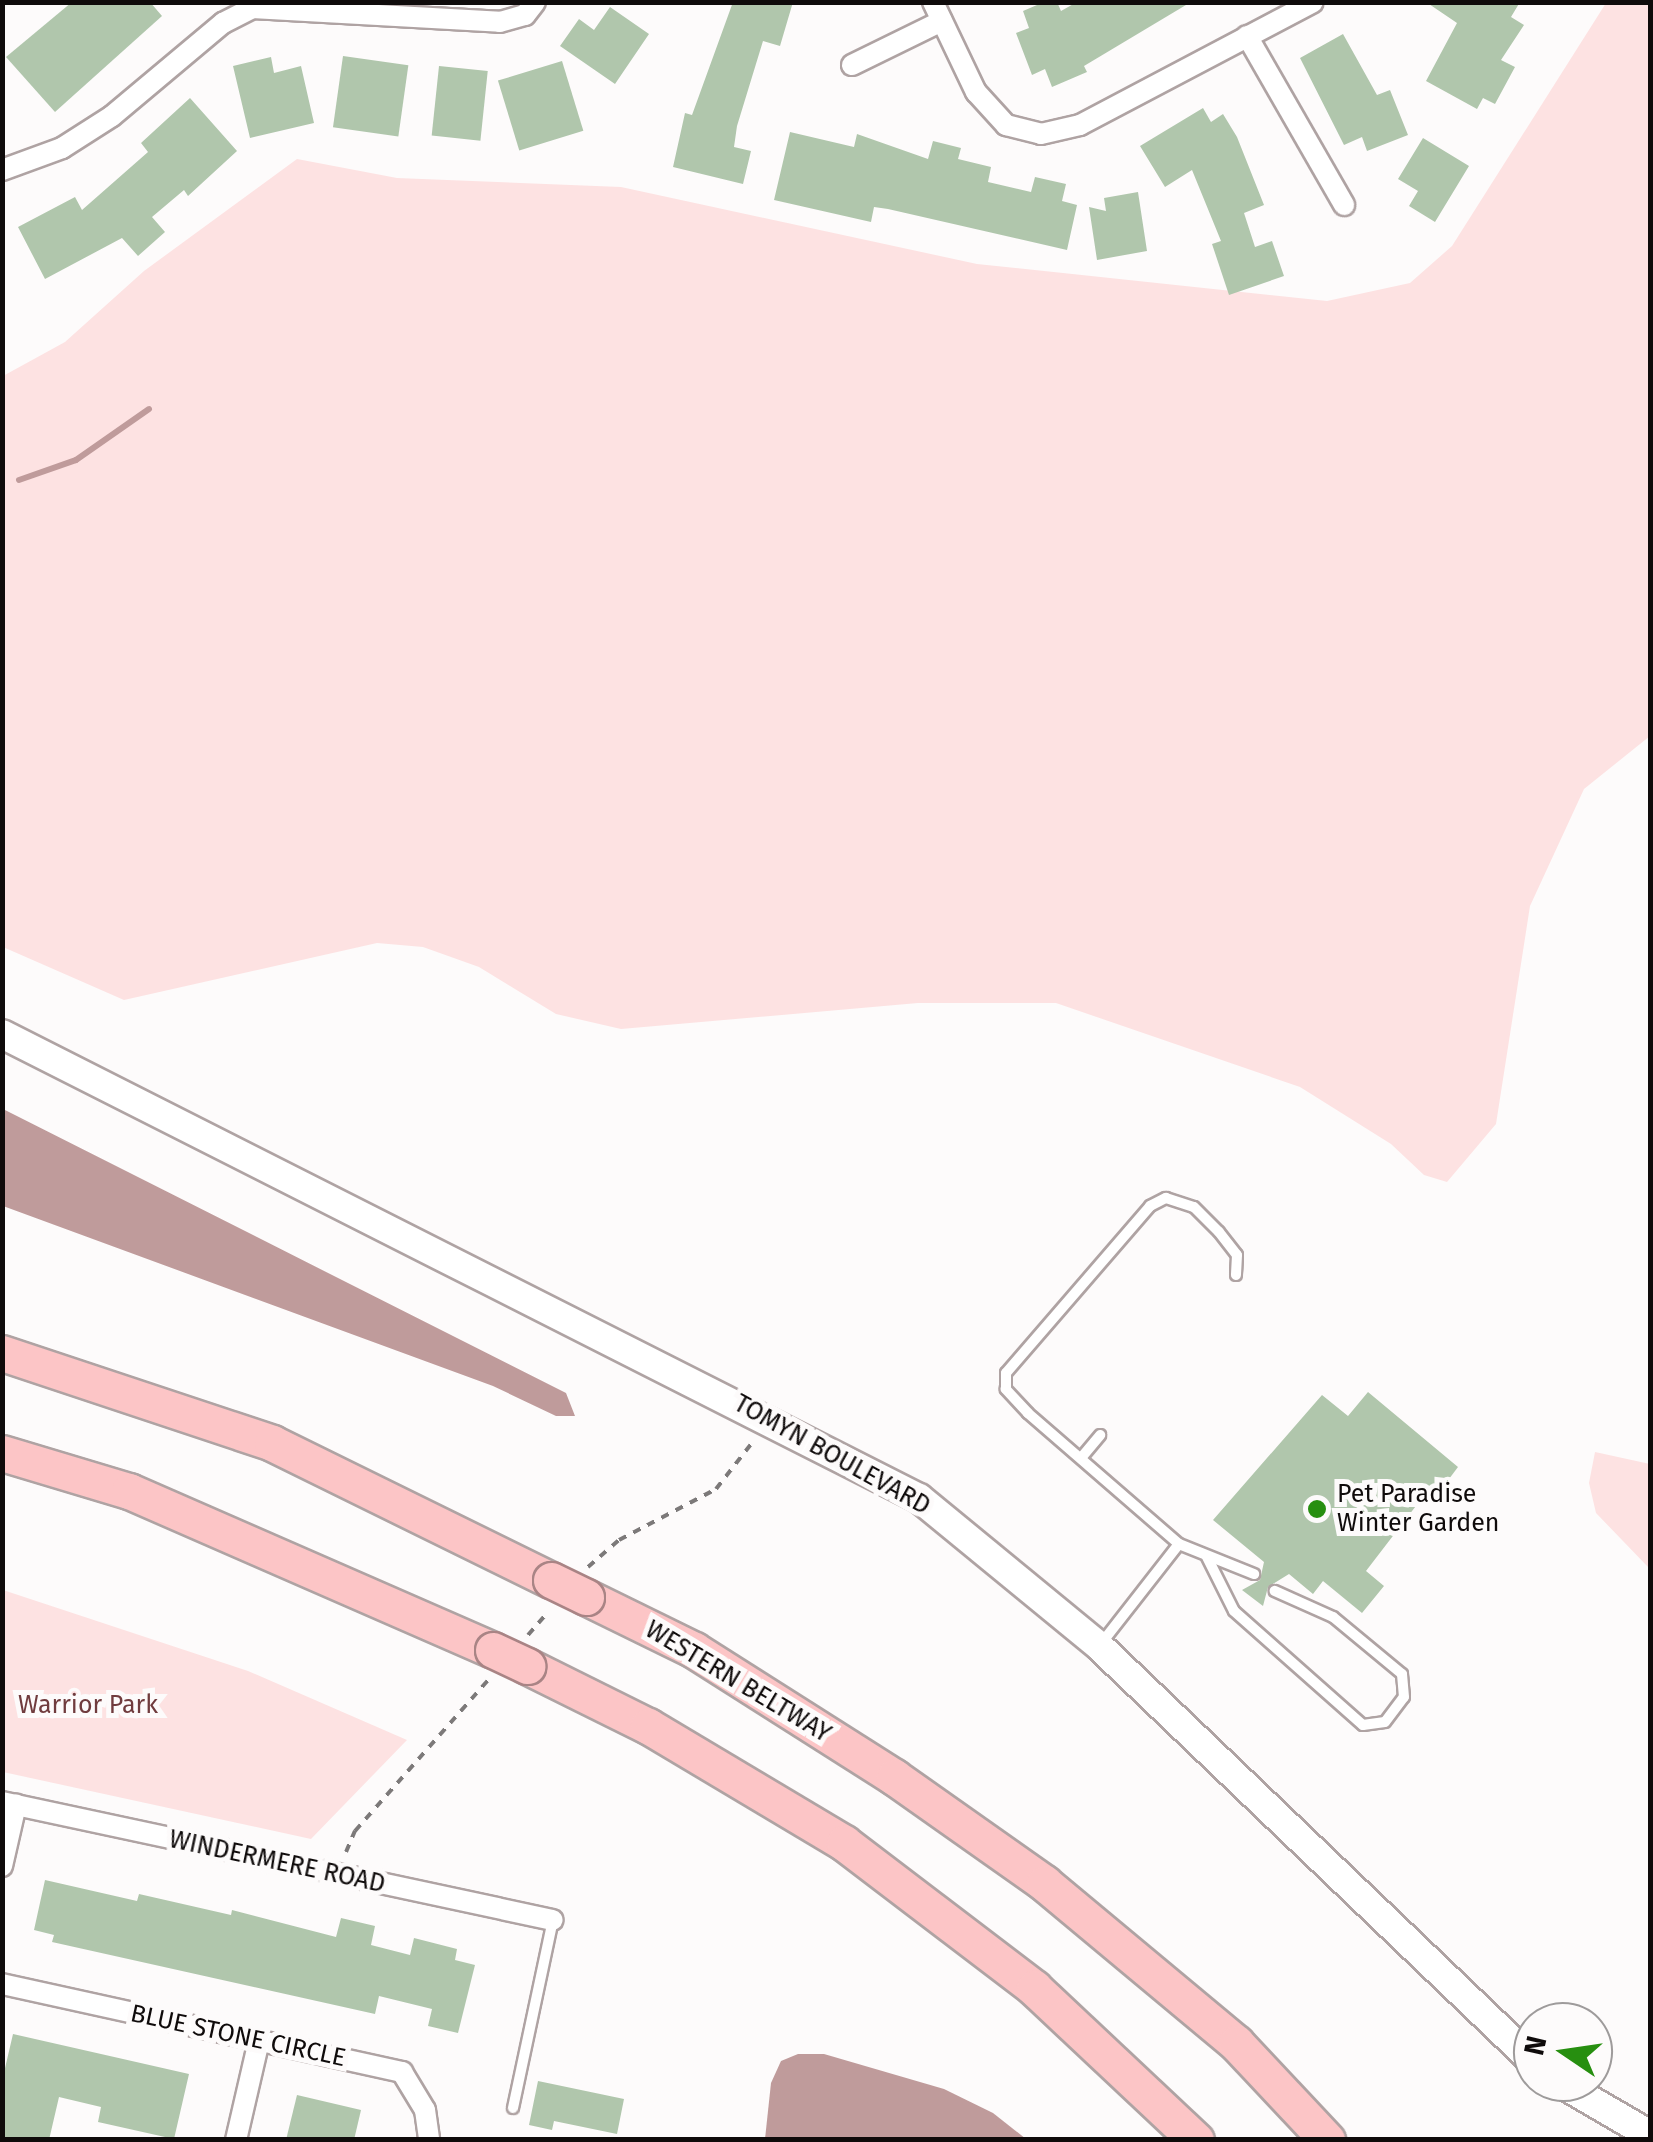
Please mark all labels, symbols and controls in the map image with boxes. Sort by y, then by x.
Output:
street label: TOMYN BOULEVARD [729,1389,935,1521]
place label: Pet Paradise Winter Garden [1337,1480,1499,1539]
marker: Pet Paradise Winter Garden [1306,1498,1328,1520]
street label: WESTERN BELTWAY [640,1615,836,1749]
park label: Warrior Park [18,1690,158,1720]
street label: WINDERMERE ROAD [166,1824,388,1900]
street label: BLUE STONE CIRCLE [128,1999,348,2073]
north arrow [1513,2002,1613,2102]
text: N [1517,2033,1553,2058]

